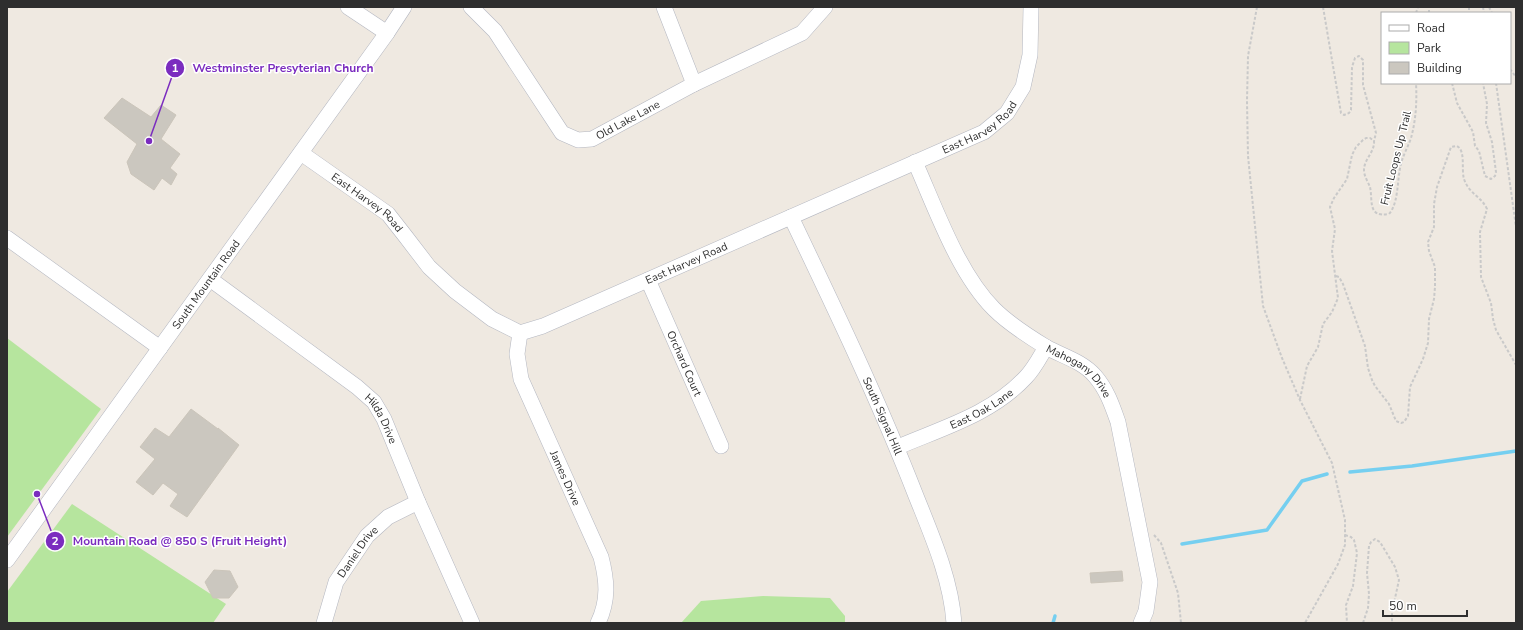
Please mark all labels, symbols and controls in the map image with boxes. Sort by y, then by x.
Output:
legend [1381,12,1511,84]
text: Road [1417,20,1445,36]
text: Park [1417,40,1442,56]
callout: Westminster Presyterian Church [165,56,382,80]
text: 1 [171,60,179,76]
text: Westminster Presyterian Church [193,60,374,76]
text: Building [1417,60,1462,76]
street label: Old Lake Lane [593,96,662,143]
street label: East Harvey Road [940,98,1020,157]
street label: Fruit Loops Up Trail [1377,109,1415,207]
street label: East Harvey Road [329,169,407,235]
street label: South Mountain Road [169,236,243,332]
street label: East Harvey Road [643,238,730,288]
street label: Orchard Court [664,328,706,399]
street label: Mahogany Drive [1044,341,1115,400]
street label: South Signal Hill [859,375,906,458]
street label: East Oak Lane [947,385,1016,432]
street label: Hilda Drive [362,390,401,446]
street label: James Drive [546,447,584,508]
street label: Daniel Drive [334,522,381,581]
callout: Mountain Road @ 850 S (Fruit Height) [45,529,296,553]
text: 2 [51,533,59,549]
text: Mountain Road @ 850 S (Fruit Height) [73,533,287,549]
scale bar [1383,592,1467,618]
text: 50 m [1389,598,1417,614]

